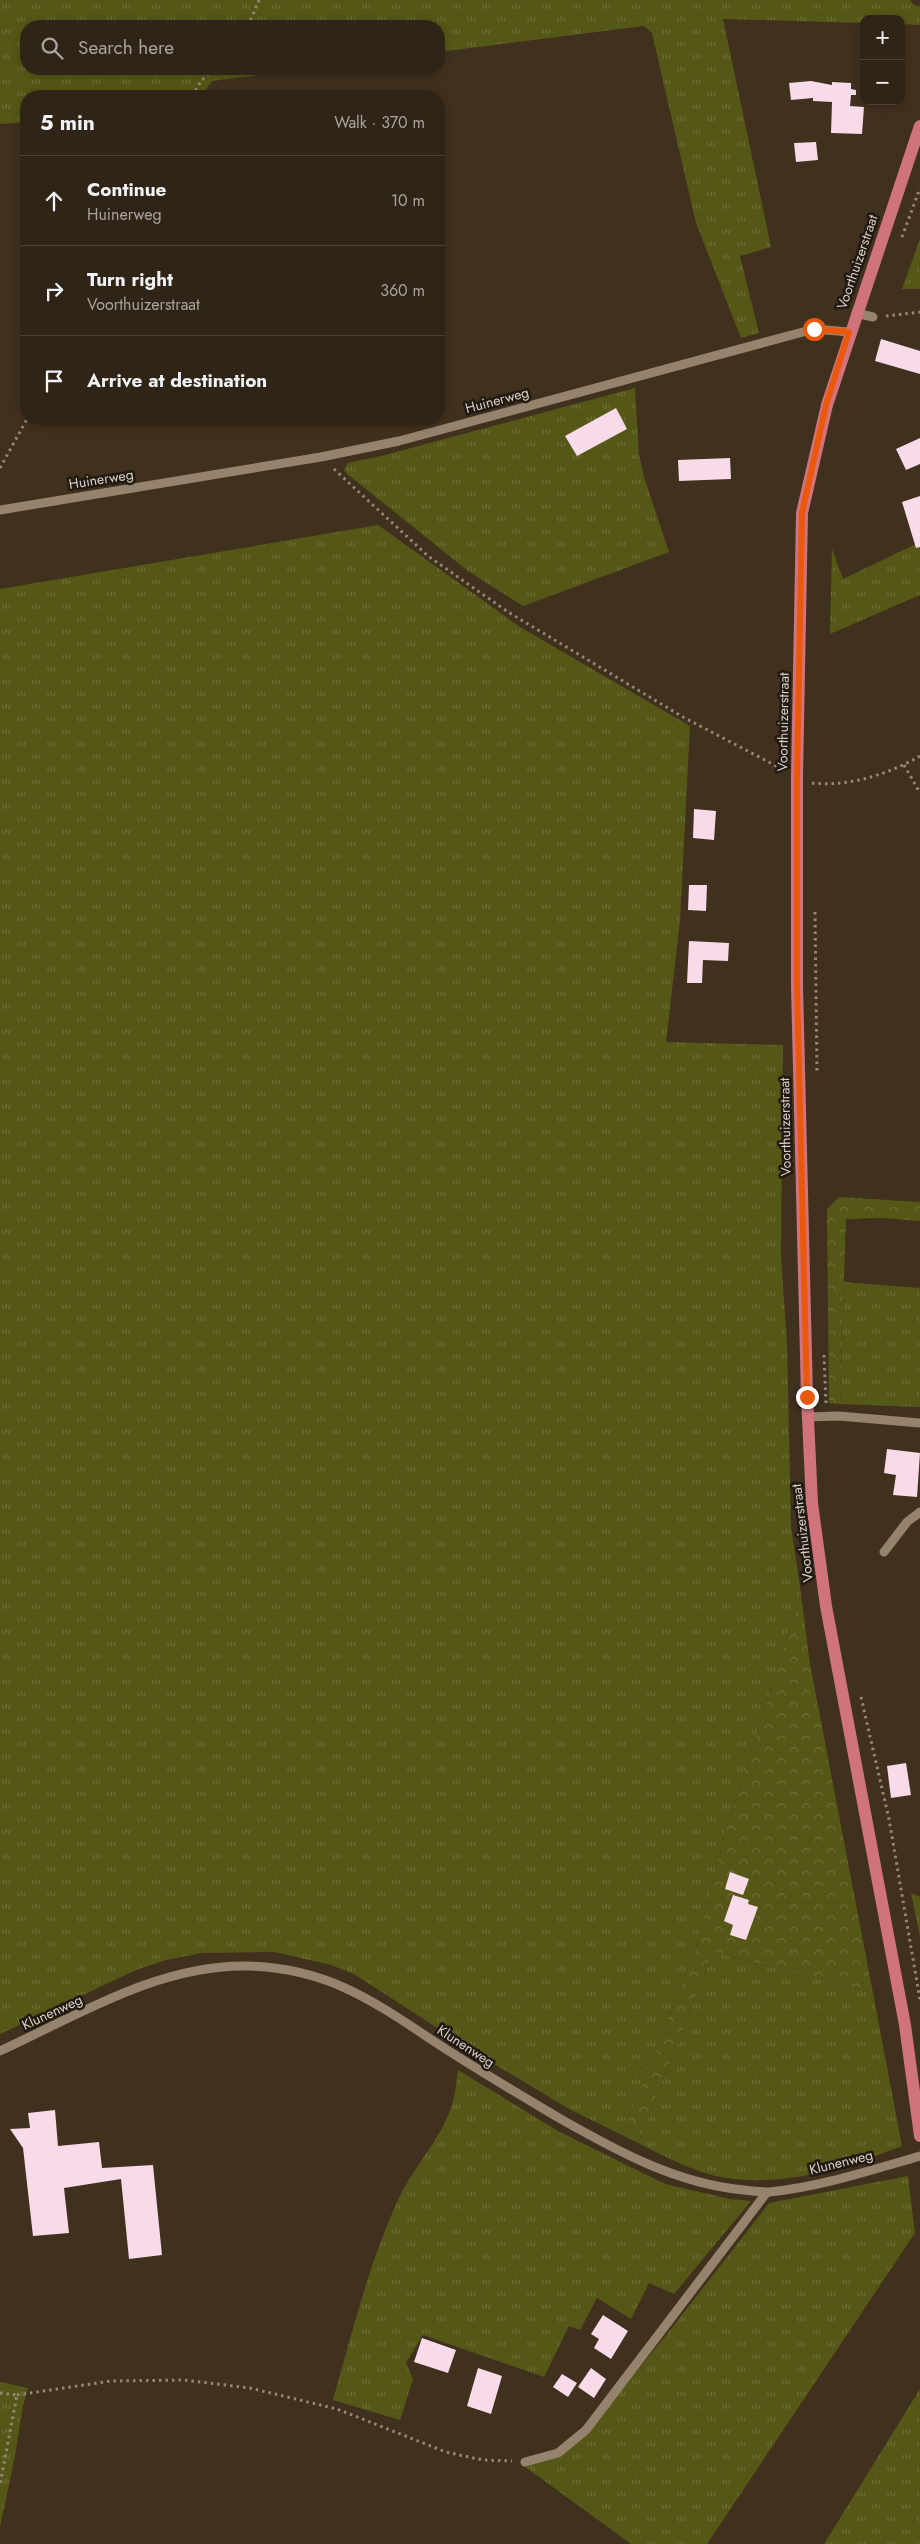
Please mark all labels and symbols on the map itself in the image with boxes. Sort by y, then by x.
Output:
street label: Voorthuizerstraat [831,211,883,312]
route start [803,318,826,341]
street label: Huinerweg [463,382,531,418]
street label: Huinerweg [67,464,135,494]
street label: Voorthuizerstraat [772,672,794,772]
street label: Voorthuizerstraat [774,1077,796,1177]
route end [796,1386,819,1409]
street label: Voorthuizerstraat [786,1482,818,1583]
street label: Klunenweg [18,1989,86,2035]
street label: Klunenweg [433,2020,499,2072]
street label: Klunenweg [807,2144,875,2180]

